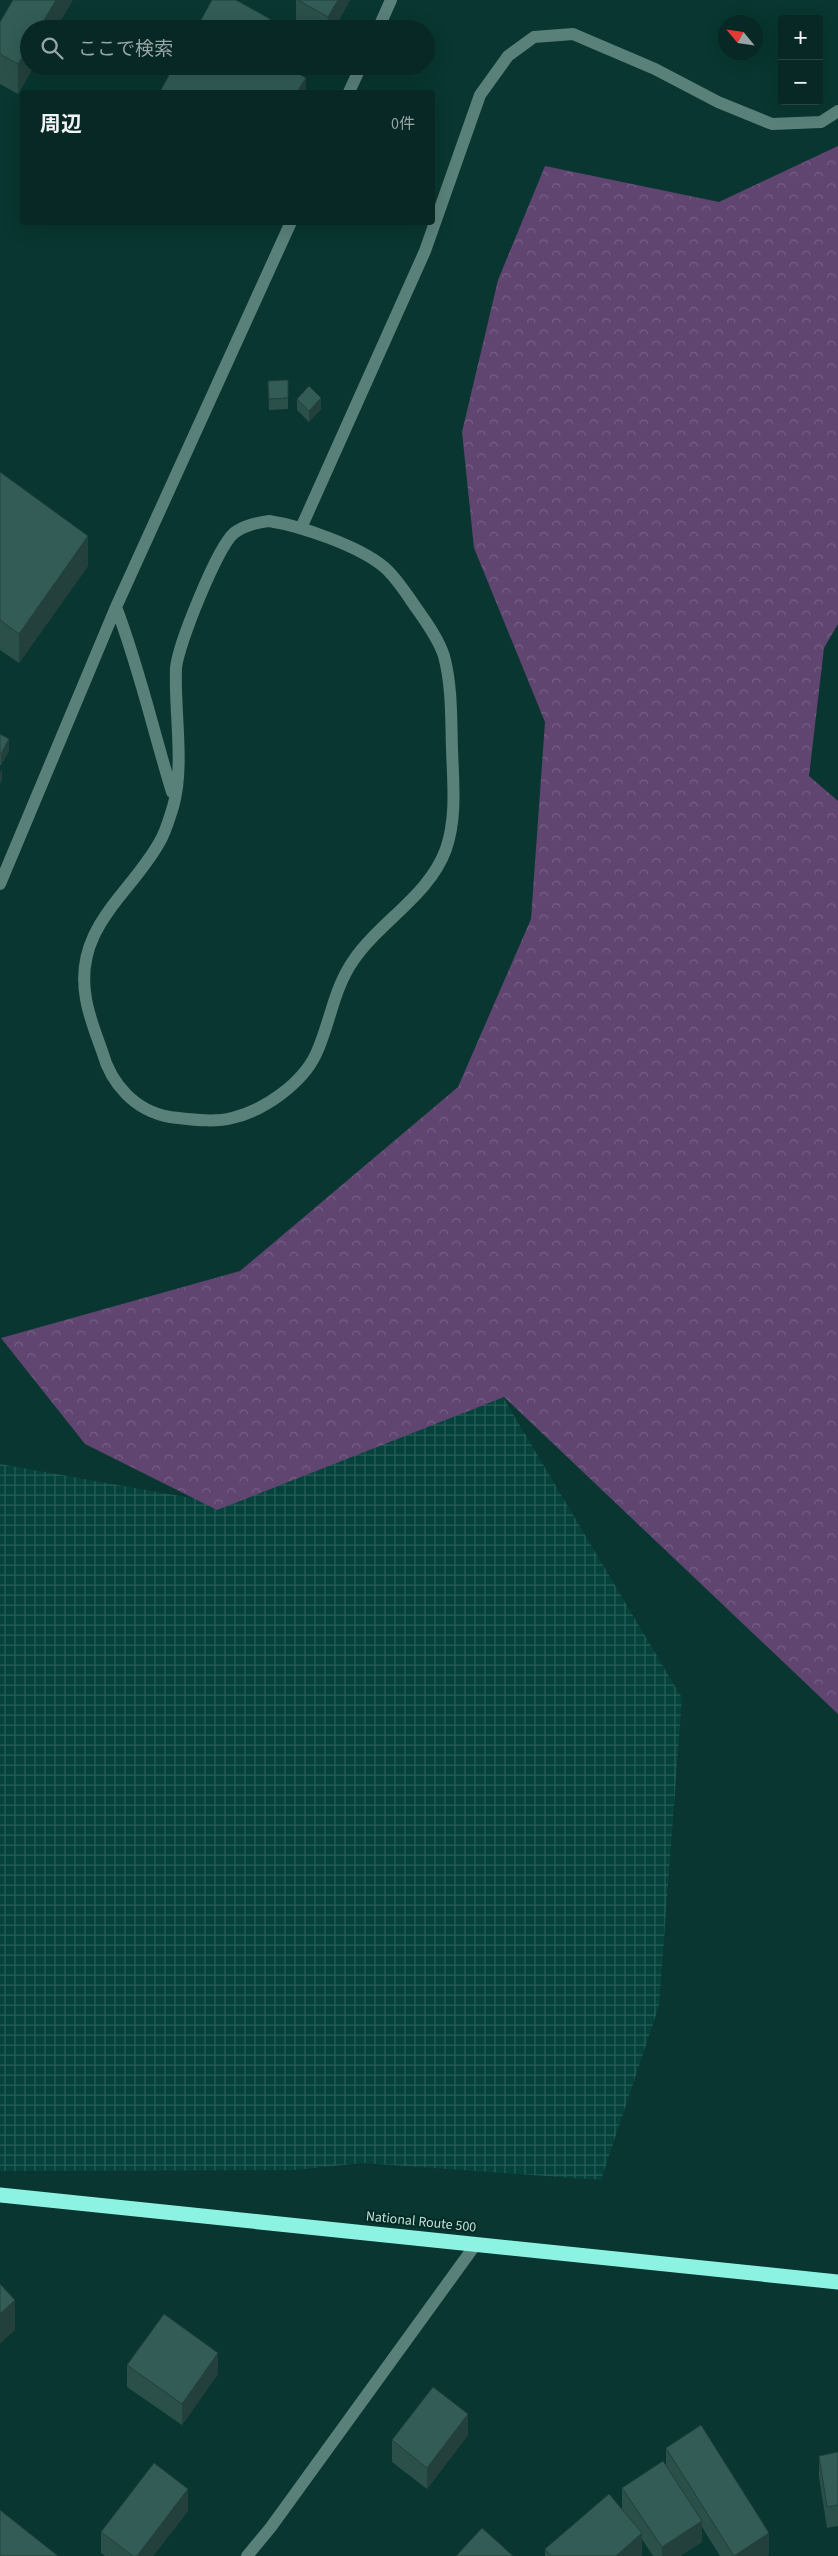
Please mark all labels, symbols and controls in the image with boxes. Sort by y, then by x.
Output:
north arrow [718,15,763,60]
map controls [778,15,823,105]
button: + [778,15,823,60]
search box [20,20,435,75]
icon: search [38,34,66,62]
text: ここで検索 [78,36,173,63]
button: − [778,60,823,105]
text: 周辺 [40,109,82,139]
text: 0件 [391,113,415,135]
street label: National Route 500 [365,2206,477,2238]

